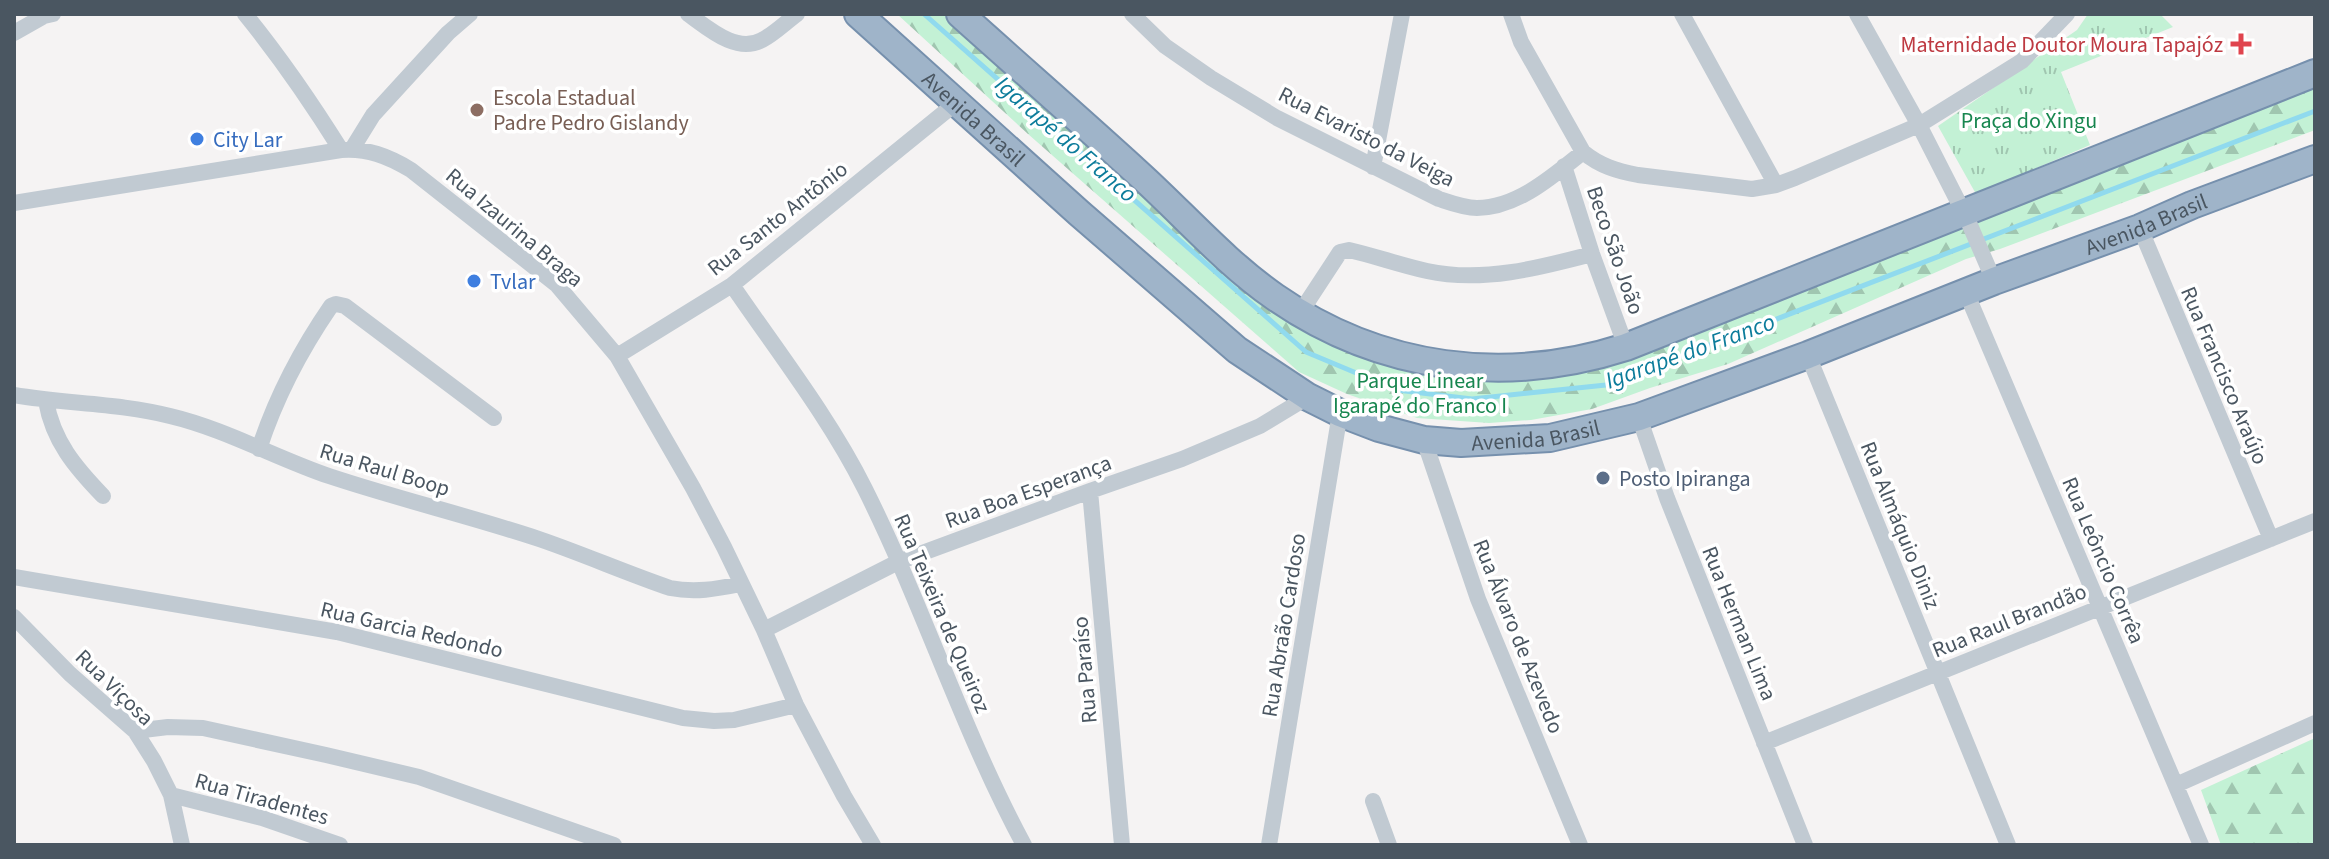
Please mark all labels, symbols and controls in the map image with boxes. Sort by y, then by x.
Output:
place label: Maternidade Doutor Moura Tapajóz [1900,29,2223,61]
marker: Maternidade Doutor Moura Tapajóz [2230,33,2252,55]
street label: Avenida Brasil [914,64,1032,174]
water label: Igarapé do Franco [987,68,1144,211]
street label: Rua Evaristo da Veiga [1273,79,1460,195]
place label: Escola Estadual Padre Pedro Gislandy [493,82,689,139]
marker: Escola Estadual Padre Pedro Gislandy [468,101,486,119]
park label: Praça do Xingu [1961,105,2097,137]
place label: City Lar [213,124,283,156]
marker: City Lar [188,130,206,148]
street label: Rua Santo Antônio [701,154,855,284]
street label: Rua Izaurina Braga [438,160,590,295]
street label: Beco São João [1578,182,1652,319]
street label: Avenida Brasil [2081,186,2212,264]
place label: Tvlar [490,266,536,298]
marker: Tvlar [465,272,483,290]
street label: Rua Francisco Araújo [2172,281,2276,469]
water label: Igarapé do Franco [1600,305,1780,398]
park label: Parque Linear Igarapé do Franco I [1333,365,1507,422]
street label: Avenida Brasil [1470,412,1603,459]
street label: Rua Raul Boop [316,435,454,505]
street label: Rua Almáquio Diniz [1852,437,1948,614]
street label: Rua Boa Esperança [941,447,1116,537]
place label: Posto Ipiranga [1619,463,1751,495]
marker: Posto Ipiranga [1594,469,1612,487]
street label: Rua Leôncio Corrêa [2054,472,2153,649]
street label: Rua Teixeira de Queiroz [886,509,999,718]
street label: Rua Abraão Cardoso [1254,531,1314,720]
street label: Rua Álvaro de Azevedo [1464,534,1572,738]
street label: Rua Herman Lima [1694,541,1785,705]
street label: Rua Raul Brandão [1927,575,2091,666]
street label: Rua Garcia Redondo [317,593,506,667]
street label: Rua Paraíso [1064,615,1106,725]
street label: Rua Viçosa [68,642,161,733]
street label: Rua Tiradentes [191,765,332,833]

